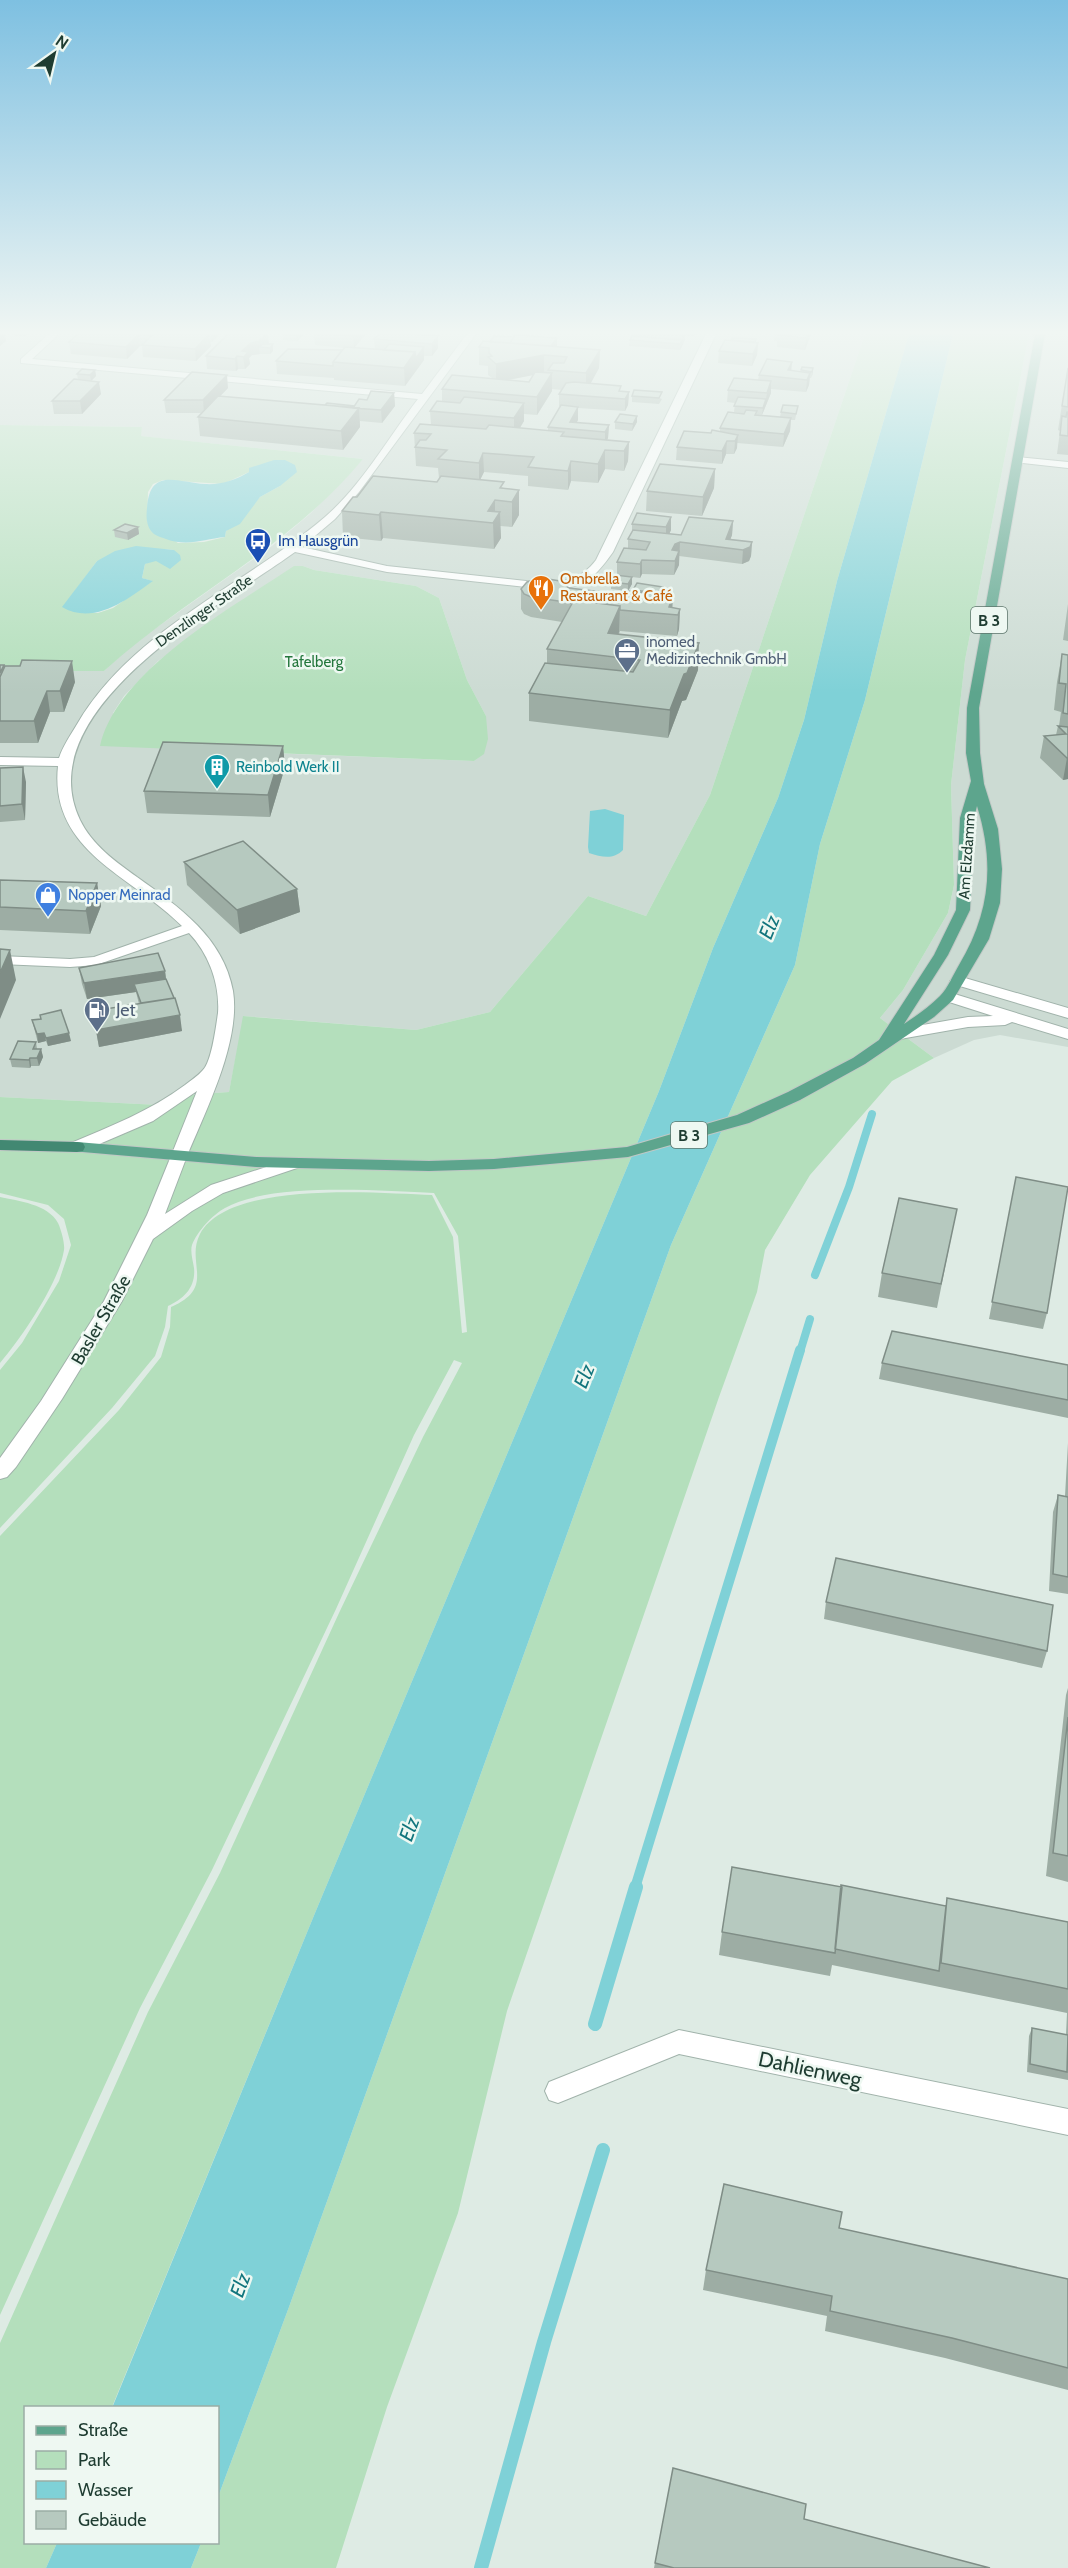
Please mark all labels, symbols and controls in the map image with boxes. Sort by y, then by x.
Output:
north arrow [24,24,84,84]
text: N [52,31,72,53]
bus stop icon: Im Hausgrün [243,526,273,564]
place label: Im Hausgrün [278,532,358,550]
place label: Ombrella Restaurant & Café [560,570,673,605]
street label: Denzlinger Straße [152,571,256,651]
restaurant icon: Ombrella Restaurant & Café [526,573,556,611]
road number: B 3 [971,607,1007,633]
place label: inomed Medizintechnik GmbH [646,633,787,668]
office icon: inomed Medizintechnik GmbH [612,636,642,674]
park label: Tafelberg [285,653,344,671]
building icon: Reinbold Werk II [202,752,232,790]
place label: Reinbold Werk II [236,758,340,776]
street label: Am Elzdamm [955,812,979,900]
shop icon: Nopper Meinrad [33,880,63,918]
place label: Nopper Meinrad [68,886,171,904]
water label: Elz [753,911,785,942]
fuel station icon: Jet [82,995,112,1033]
place label: Jet [115,999,136,1021]
road number: B 3 [671,1122,707,1148]
street label: Basler Straße [66,1271,136,1369]
water label: Elz [568,1360,600,1391]
water label: Elz [394,1813,424,1844]
street label: Dahlienweg [756,2046,864,2092]
water label: Elz [225,2269,255,2300]
legend [24,2406,219,2544]
text: Straße [78,2419,128,2441]
text: Park [78,2449,111,2471]
text: Wasser [78,2479,133,2501]
text: Gebäude [78,2509,147,2531]

